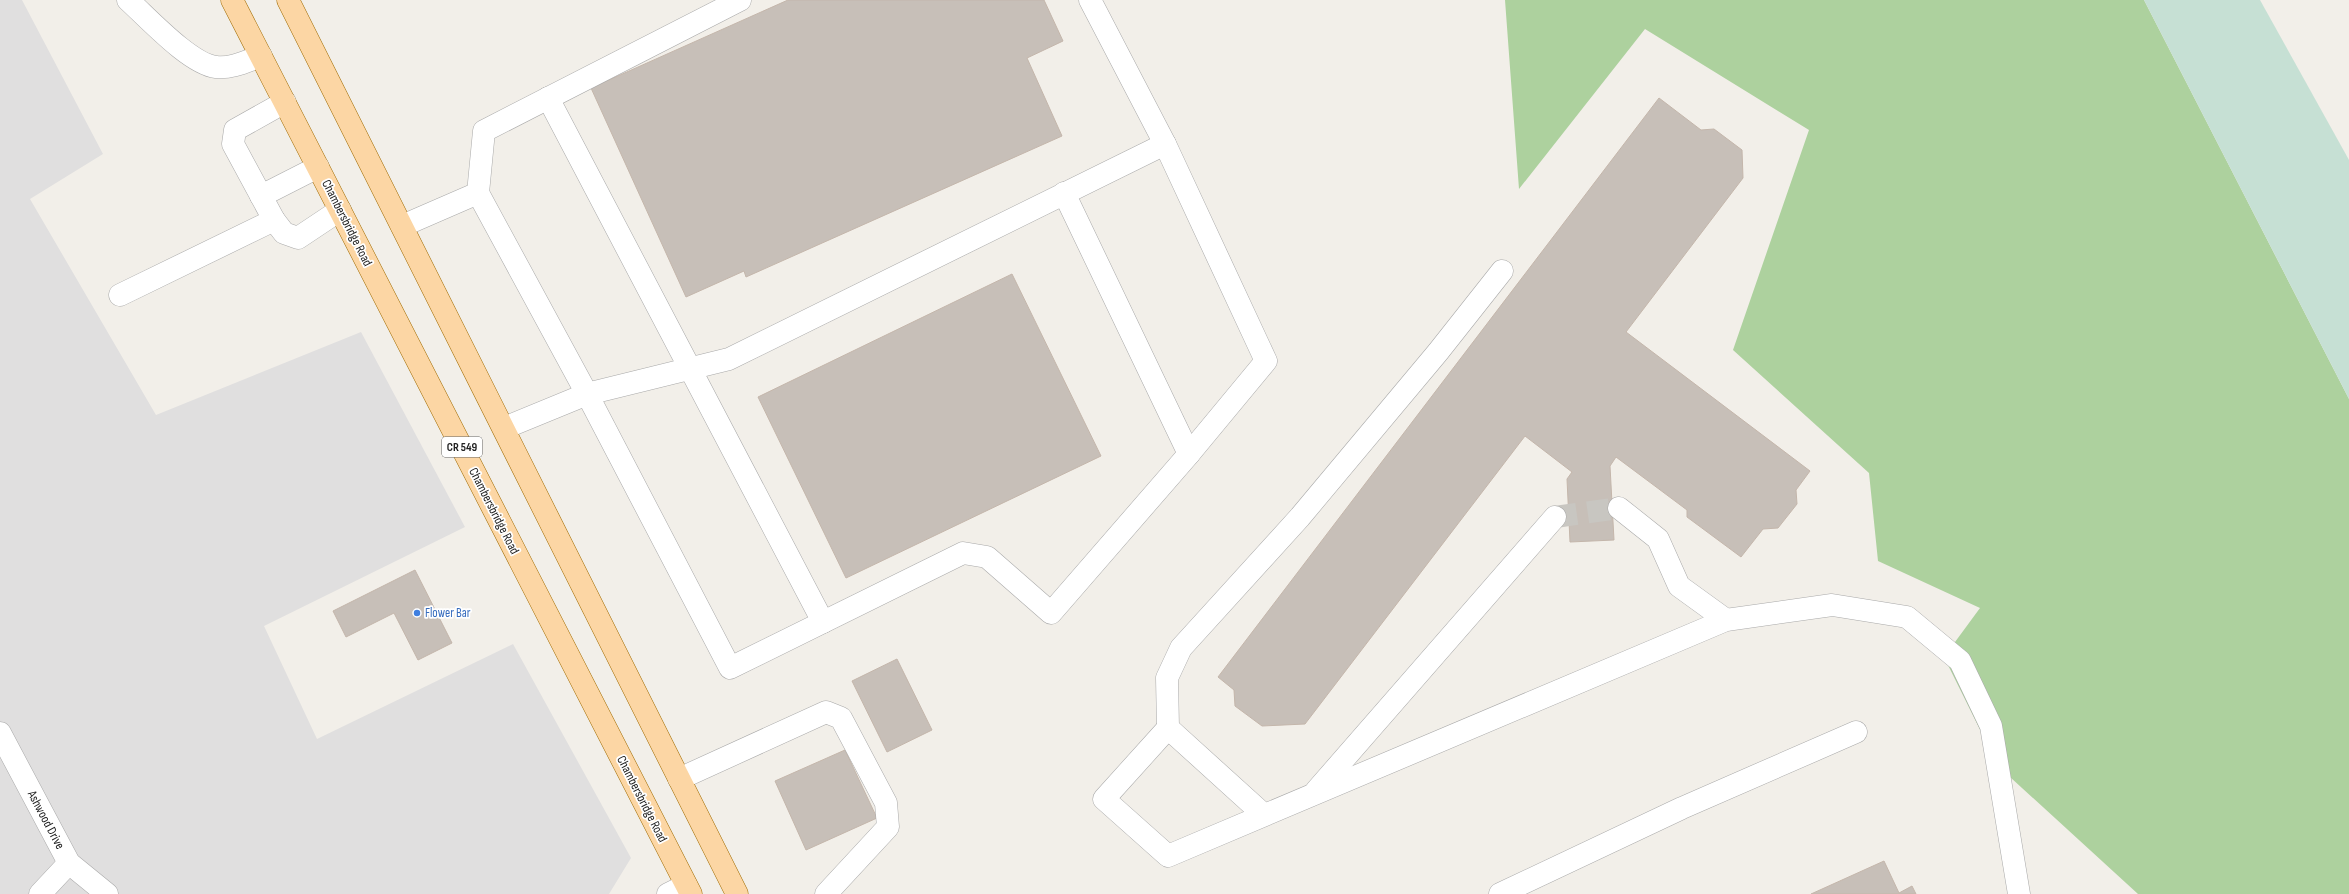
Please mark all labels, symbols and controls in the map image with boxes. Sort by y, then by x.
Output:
street label: Chambersbridge Road [318,177,376,269]
road number: CR 549 [442,437,482,457]
street label: Chambersbridge Road [465,465,523,557]
place label: Flower Bar [425,605,471,621]
marker: Flower Bar [412,608,422,618]
street label: Chambersbridge Road [613,753,671,845]
street label: Ashwood Drive [23,787,68,852]

